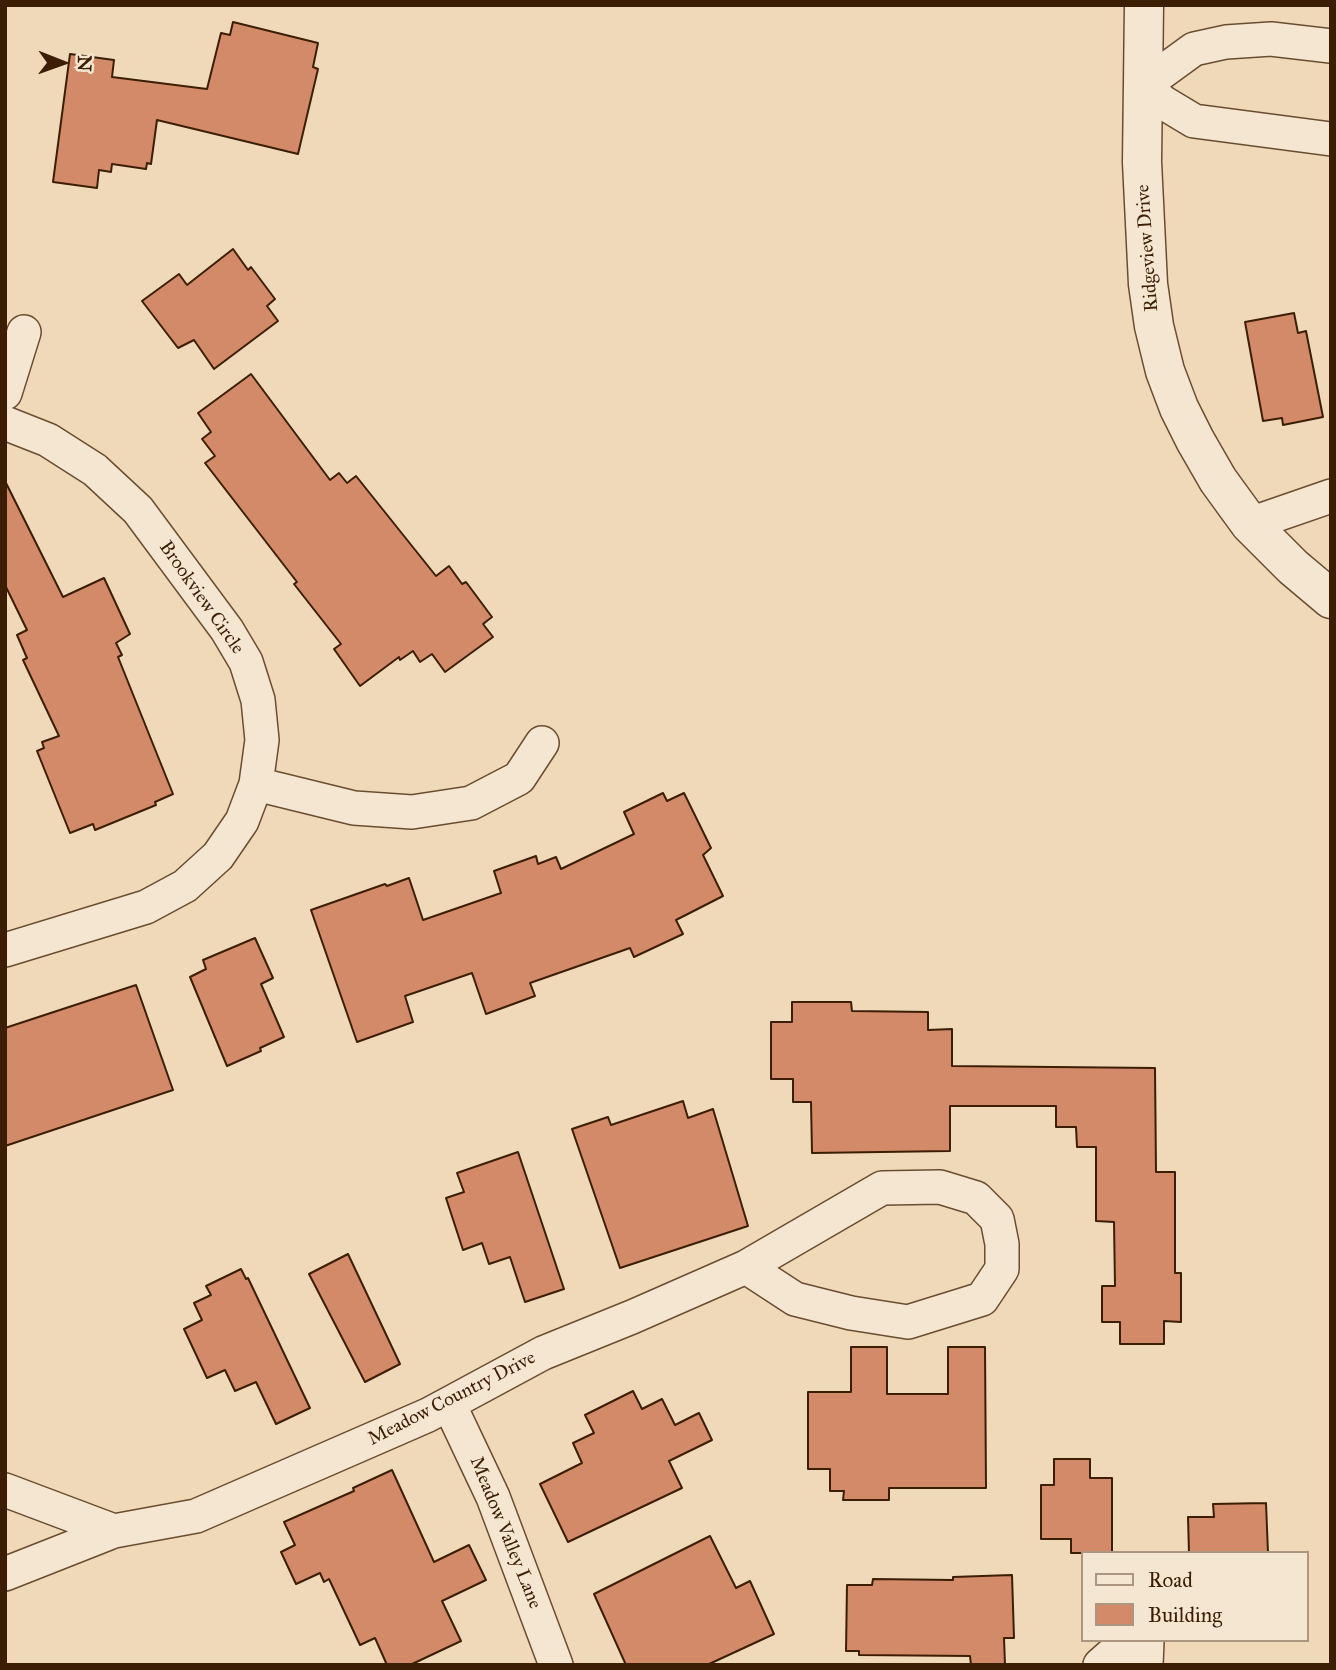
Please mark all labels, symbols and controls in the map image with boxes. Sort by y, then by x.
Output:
north arrow [28,28,98,98]
text: N [73,55,96,72]
street label: Ridgeview Drive [1132,184,1164,312]
street label: Brookview Circle [154,537,248,659]
street label: Meadow Country Drive [364,1347,540,1451]
street label: Meadow Valley Lane [464,1454,546,1612]
legend [1080,1551,1308,1642]
text: Road [1148,1567,1193,1593]
text: Building [1148,1602,1222,1628]

